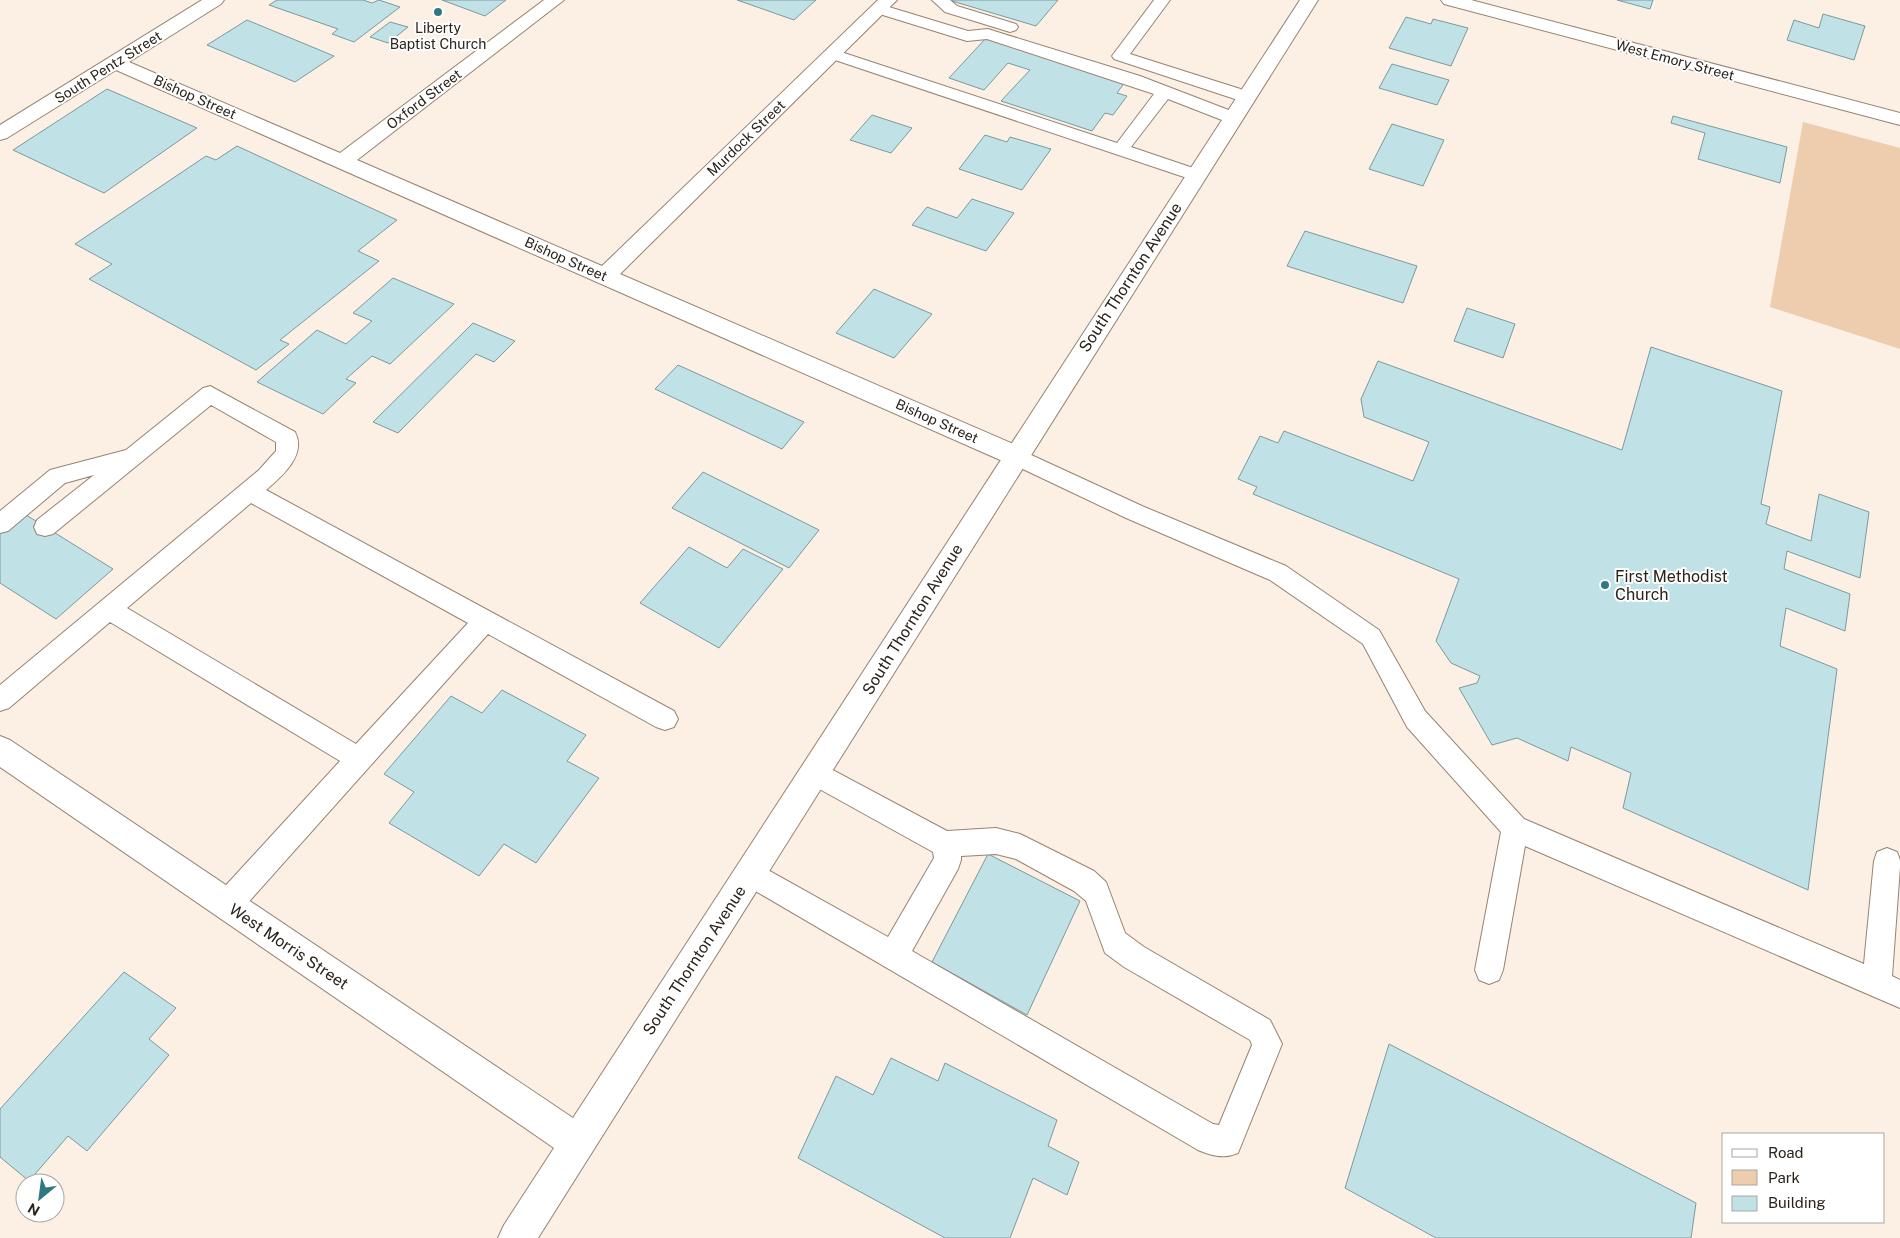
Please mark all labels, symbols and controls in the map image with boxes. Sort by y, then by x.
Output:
marker: Liberty Baptist Church [432,6,444,18]
place label: Liberty Baptist Church [390,20,486,52]
street label: South Pentz Street [51,28,165,106]
street label: West Emory Street [1614,36,1736,84]
street label: Oxford Street [384,66,464,132]
street label: Bishop Street [151,72,239,122]
street label: Murdock Street [704,97,788,179]
street label: South Thornton Avenue [1075,199,1186,356]
street label: Bishop Street [522,234,610,284]
street label: Bishop Street [893,396,981,446]
street label: South Thornton Avenue [858,540,967,698]
place label: First Methodist Church [1615,567,1728,604]
marker: First Methodist Church [1599,579,1611,591]
street label: South Thornton Avenue [639,882,750,1039]
street label: West Morris Street [225,899,352,993]
legend [1722,1133,1885,1223]
text: Road [1768,1144,1804,1161]
text: Park [1768,1169,1800,1186]
north arrow [15,1173,65,1223]
text: Building [1768,1194,1826,1211]
text: N [25,1200,42,1219]

